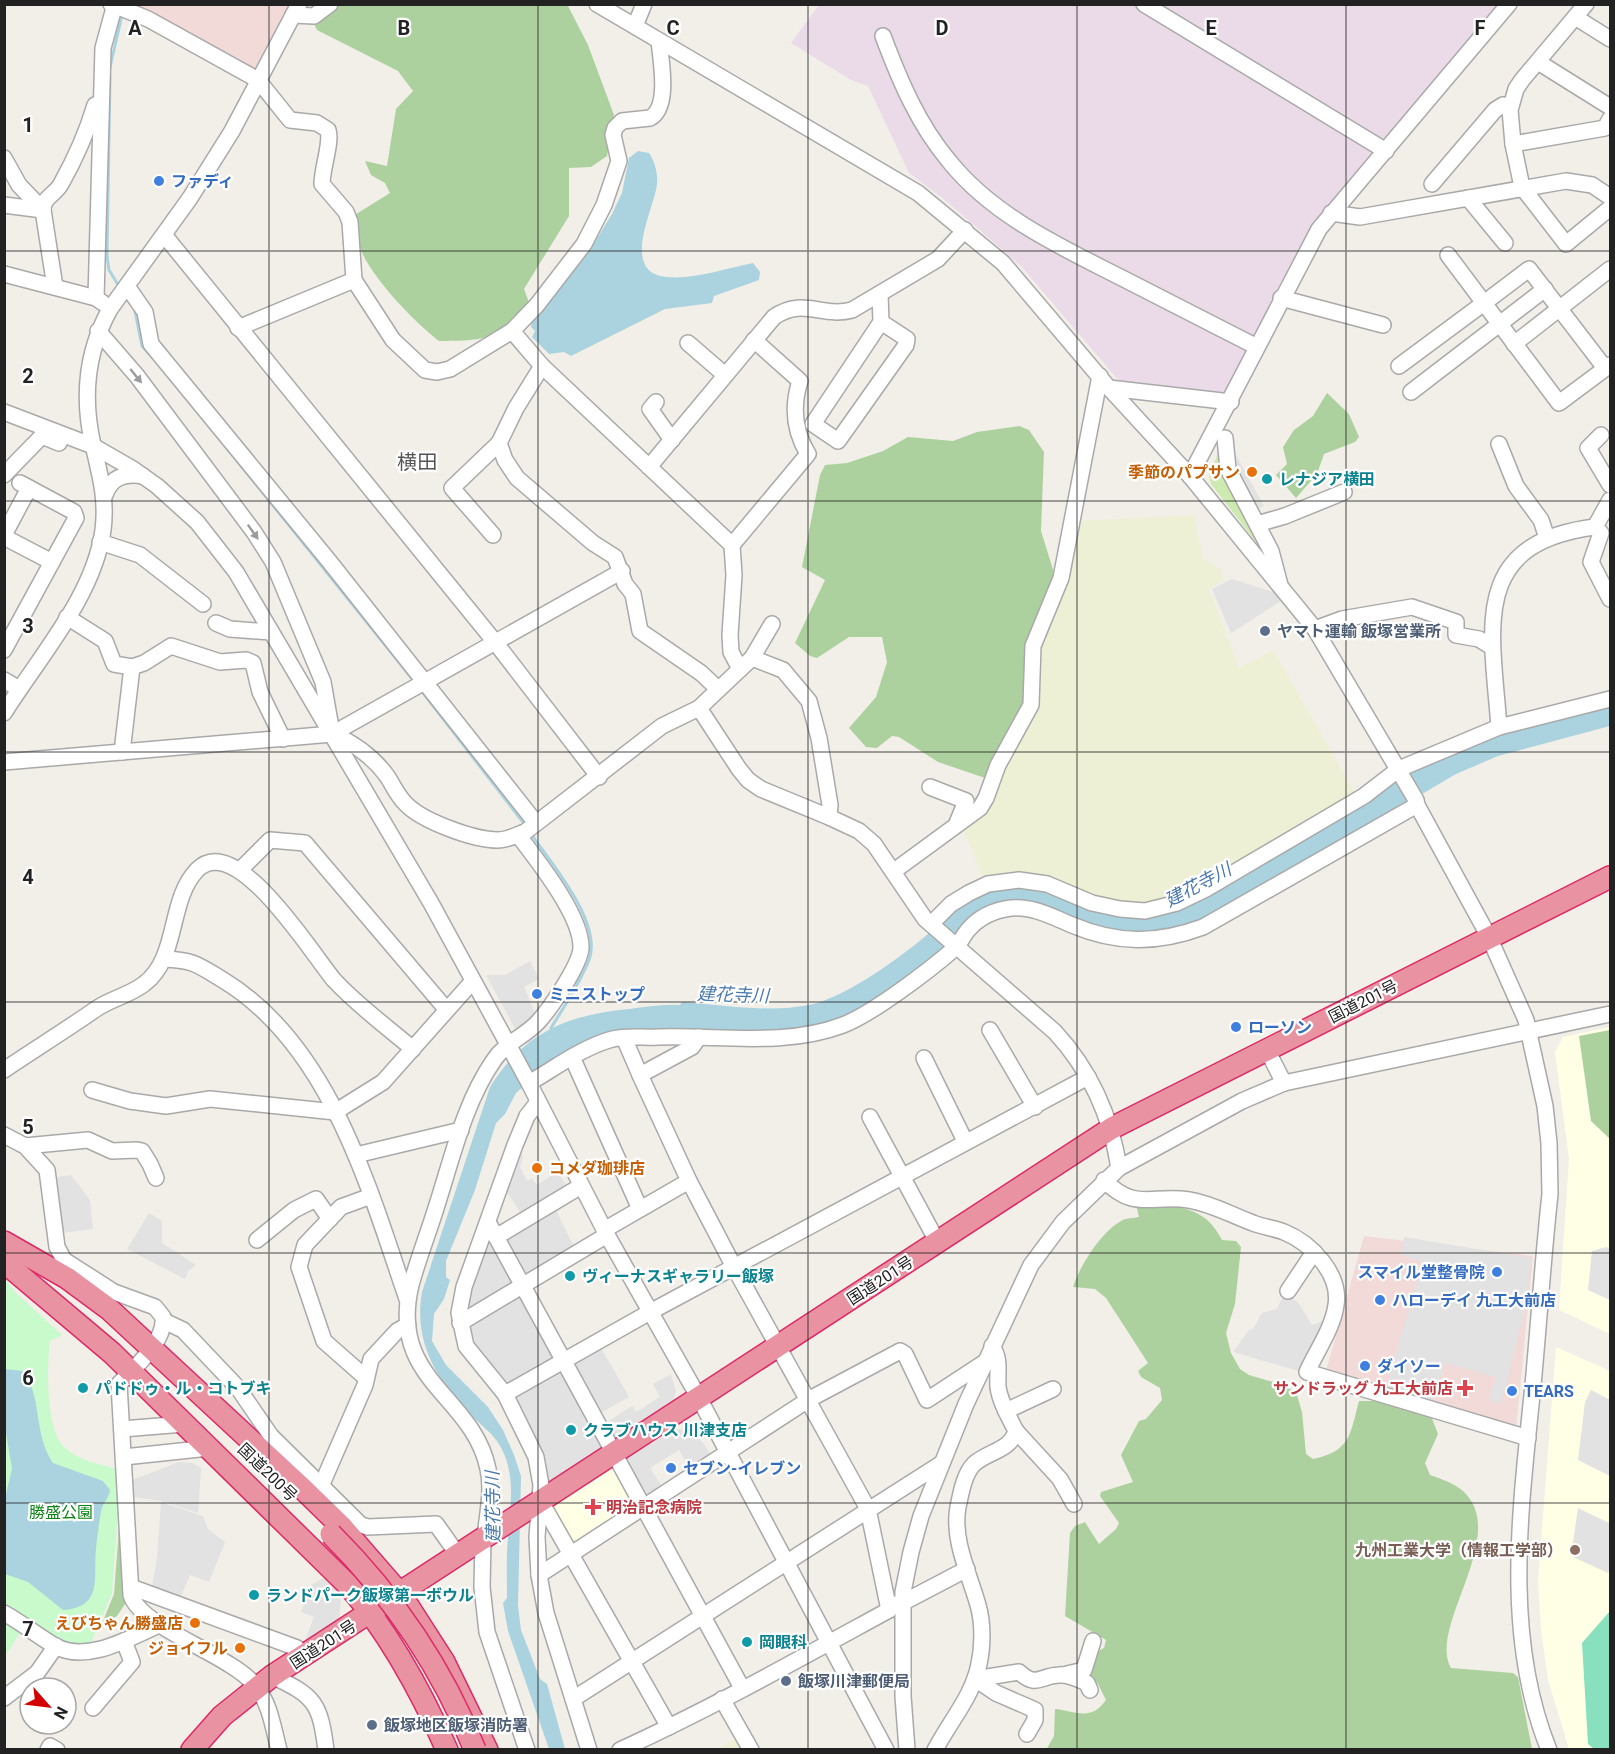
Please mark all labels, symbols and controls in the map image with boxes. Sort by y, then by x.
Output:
text: A [128,16,142,40]
text: B [398,16,410,40]
text: C [666,16,680,40]
text: D [936,16,949,40]
text: E [1205,16,1217,40]
text: F [1475,16,1486,40]
text: 1 [22,113,34,137]
place label: ファディ [171,172,234,191]
marker: ファディ [152,174,166,188]
text: 2 [22,364,34,388]
one-way arrow [130,368,142,383]
district label: 横田 [397,450,437,474]
place label: 季節のパプサン [1128,463,1240,482]
marker: 季節のパプサン [1245,465,1259,479]
place label: レナジア横田 [1279,470,1375,489]
marker: レナジア横田 [1260,472,1274,486]
one-way arrow [247,523,259,539]
text: 3 [22,614,34,638]
place label: ヤマト運輸 飯塚営業所 [1277,622,1441,641]
marker: ヤマト運輸 飯塚営業所 [1258,624,1272,638]
water label: 建花寺川 [1161,857,1236,911]
text: 4 [22,865,34,889]
street label: 国道201号 [1326,976,1401,1027]
water label: 建花寺川 [697,983,771,1006]
place label: ミニストップ [549,985,645,1004]
marker: ミニストップ [530,987,544,1001]
place label: ローソン [1248,1018,1312,1037]
marker: ローソン [1229,1020,1243,1034]
text: 5 [22,1115,34,1139]
place label: コメダ珈琲店 [549,1159,645,1178]
marker: コメダ珈琲店 [530,1161,544,1175]
street label: 国道201号 [844,1252,917,1309]
place label: スマイル堂整骨院 [1357,1263,1485,1282]
marker: スマイル堂整骨院 [1490,1265,1504,1279]
place label: ヴィーナスギャラリー飯塚 [582,1267,774,1286]
marker: ヴィーナスギャラリー飯塚 [563,1269,577,1283]
place label: ハローデイ 九工大前店 [1392,1291,1556,1310]
marker: ハローデイ 九工大前店 [1373,1293,1387,1307]
place label: ダイソー [1377,1357,1441,1376]
marker: ダイソー [1358,1359,1372,1373]
text: 6 [22,1366,34,1390]
place label: パドドゥ・ル・コトブキ [95,1379,271,1398]
place label: サンドラッグ 九工大前店 [1273,1379,1453,1398]
marker: パドドゥ・ル・コトブキ [76,1381,90,1395]
marker: サンドラッグ 九工大前店 [1458,1381,1472,1395]
place label: TEARS [1524,1382,1574,1401]
marker: TEARS [1505,1384,1519,1398]
place label: クラブハウス 川津支店 [583,1421,747,1440]
marker: クラブハウス 川津支店 [564,1423,578,1437]
street label: 国道200号 [234,1439,301,1505]
place label: セブン-イレブン [683,1459,801,1478]
marker: セブン-イレブン [664,1461,678,1475]
water label: 建花寺川 [481,1469,504,1543]
marker: 明治記念病院 [584,1498,602,1516]
place label: 明治記念病院 [606,1498,702,1517]
park label: 勝盛公園 [29,1503,93,1522]
place label: 九州工業大学（情報工学部） [1355,1541,1563,1560]
marker: 九州工業大学（情報工学部） [1568,1543,1582,1557]
place label: ランドパーク飯塚第一ボウル [266,1586,474,1605]
marker: ランドパーク飯塚第一ボウル [247,1588,261,1602]
place label: えびちゃん勝盛店 [55,1614,183,1633]
marker: えびちゃん勝盛店 [188,1616,202,1630]
street label: 国道201号 [287,1616,360,1673]
text: 7 [22,1617,34,1641]
place label: 岡眼科 [759,1633,807,1652]
marker: 岡眼科 [740,1635,754,1649]
place label: ジョイフル [148,1639,228,1658]
marker: ジョイフル [233,1641,247,1655]
place label: 飯塚川津郵便局 [797,1672,910,1691]
marker: 飯塚川津郵便局 [779,1674,793,1688]
north arrow [18,1676,78,1736]
text: N [50,1703,72,1722]
place label: 飯塚地区飯塚消防署 [383,1716,528,1735]
marker: 飯塚地区飯塚消防署 [365,1718,379,1732]

